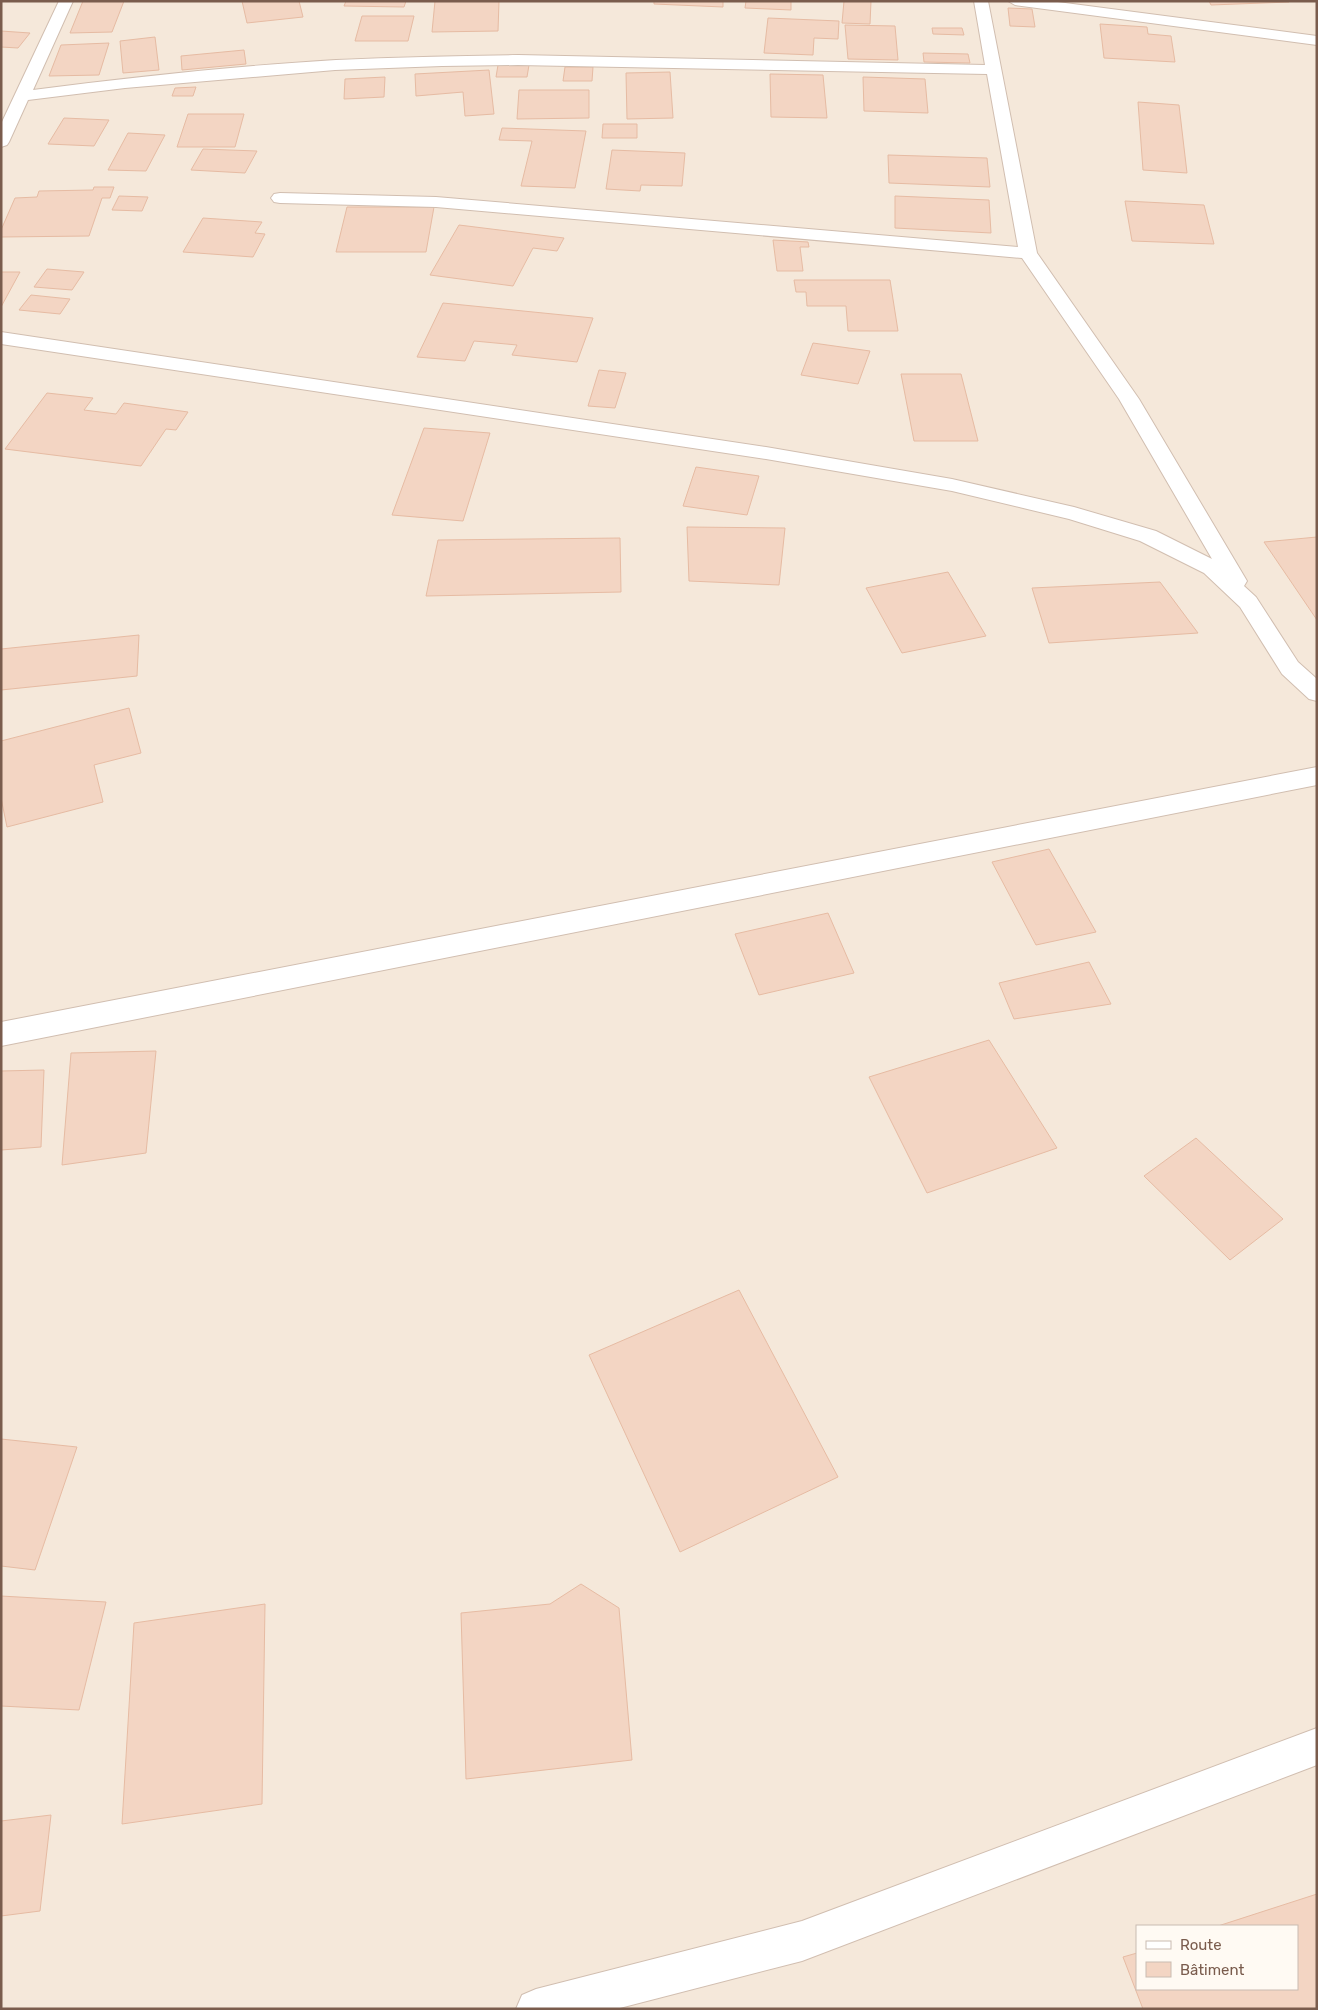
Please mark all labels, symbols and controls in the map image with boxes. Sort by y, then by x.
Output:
legend [1136,1925,1298,1990]
text: Route [1180,1936,1222,1954]
text: Bâtiment [1180,1961,1244,1979]

